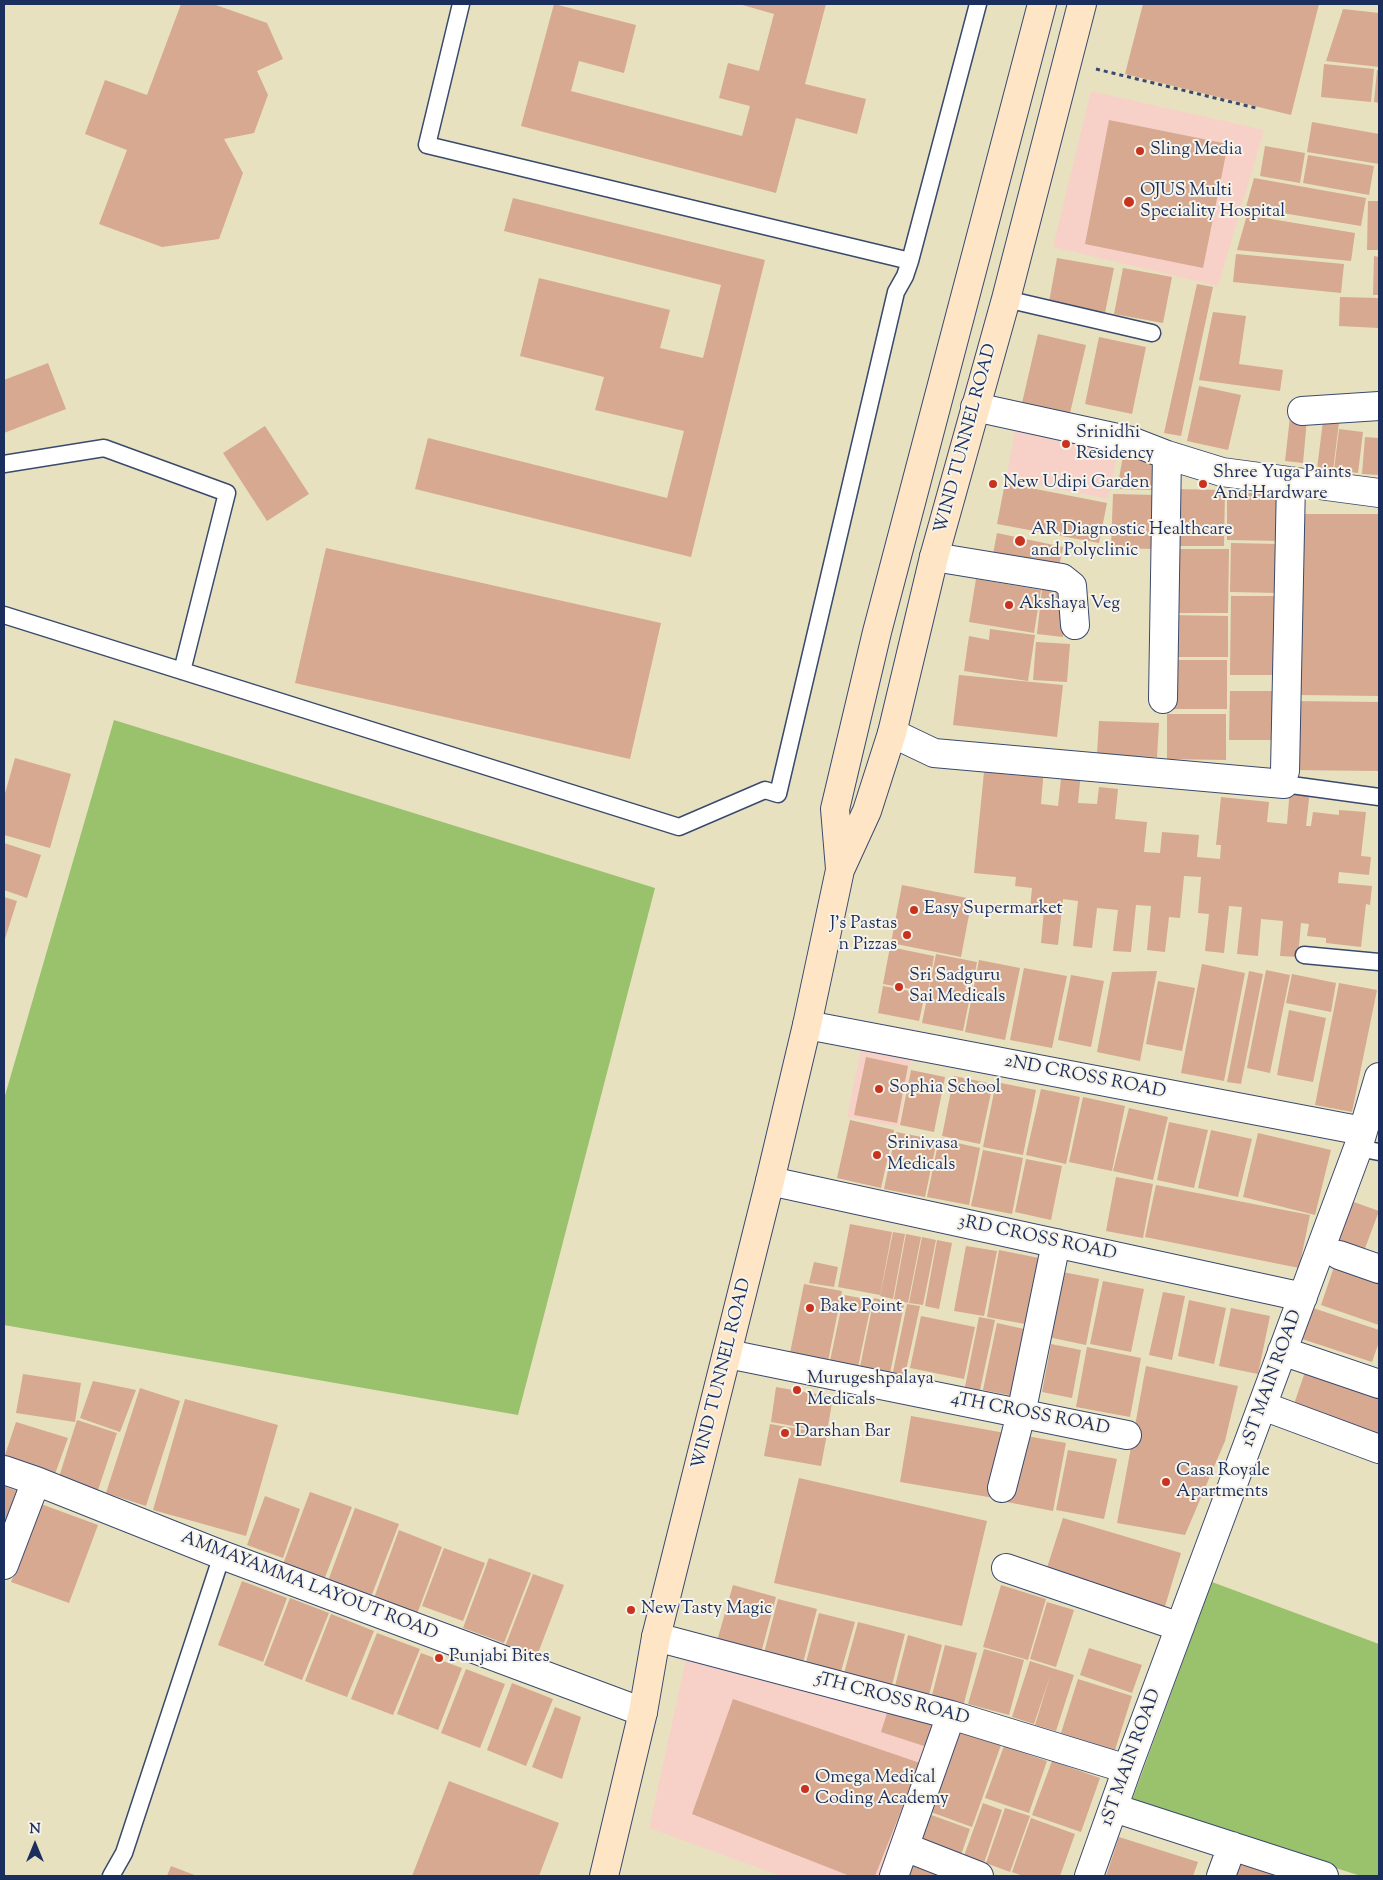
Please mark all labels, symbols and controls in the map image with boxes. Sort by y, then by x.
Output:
place label: Sling Media [1150,140,1242,162]
marker: Sling Media [1134,145,1146,157]
place label: OJUS Multi Speciality Hospital [1140,181,1285,223]
marker: OJUS Multi Speciality Hospital [1122,195,1136,209]
street label: WIND TUNNEL ROAD [931,342,1003,536]
place label: Srinidhi Residency [1076,423,1154,466]
marker: Srinidhi Residency [1060,438,1072,450]
place label: Shree Yuga Paints And Hardware [1213,463,1351,506]
place label: New Udipi Garden [1003,473,1150,495]
marker: New Udipi Garden [987,478,999,490]
marker: Shree Yuga Paints And Hardware [1197,478,1209,490]
place label: AR Diagnostic Healthcare and Polyclinic [1031,520,1233,562]
marker: AR Diagnostic Healthcare and Polyclinic [1013,534,1027,548]
place label: Akshaya Veg [1019,594,1120,616]
marker: Akshaya Veg [1003,599,1015,611]
place label: Easy Supermarket [924,899,1063,921]
marker: Easy Supermarket [908,904,920,916]
place label: J's Pastas n Pizzas [830,914,897,956]
marker: J's Pastas n Pizzas [901,929,913,941]
place label: Sri Sadguru Sai Medicals [909,966,1005,1009]
marker: Sri Sadguru Sai Medicals [893,981,905,993]
street label: 2ND CROSS ROAD [1002,1052,1168,1104]
place label: Sophia School [889,1078,1001,1100]
marker: Sophia School [873,1083,885,1095]
place label: Srinivasa Medicals [887,1134,958,1176]
marker: Srinivasa Medicals [871,1149,883,1161]
street label: 3RD CROSS ROAD [956,1212,1118,1266]
street label: WIND TUNNEL ROAD [689,1276,757,1472]
place label: Bake Point [820,1297,902,1319]
marker: Bake Point [804,1302,816,1314]
street label: 1ST MAIN ROAD [1238,1307,1308,1451]
place label: Murugeshpalaya Medicals [807,1369,934,1412]
marker: Murugeshpalaya Medicals [791,1384,803,1396]
street label: 4TH CROSS ROAD [949,1389,1111,1441]
place label: Darshan Bar [795,1422,891,1444]
marker: Darshan Bar [779,1427,791,1439]
place label: Casa Royale Apartments [1176,1461,1270,1504]
marker: Casa Royale Apartments [1160,1476,1172,1488]
street label: AMMAYAMMA LAYOUT ROAD [177,1528,441,1646]
place label: New Tasty Magic [641,1599,772,1621]
marker: New Tasty Magic [625,1604,637,1616]
place label: Punjabi Bites [449,1647,549,1669]
marker: Punjabi Bites [433,1652,445,1664]
street label: 5TH CROSS ROAD [813,1669,971,1731]
street label: 1ST MAIN ROAD [1097,1686,1167,1830]
place label: Omega Medical Coding Academy [815,1768,949,1810]
marker: Omega Medical Coding Academy [799,1783,811,1795]
north arrow [10,1820,60,1870]
text: N [29,1820,41,1840]

